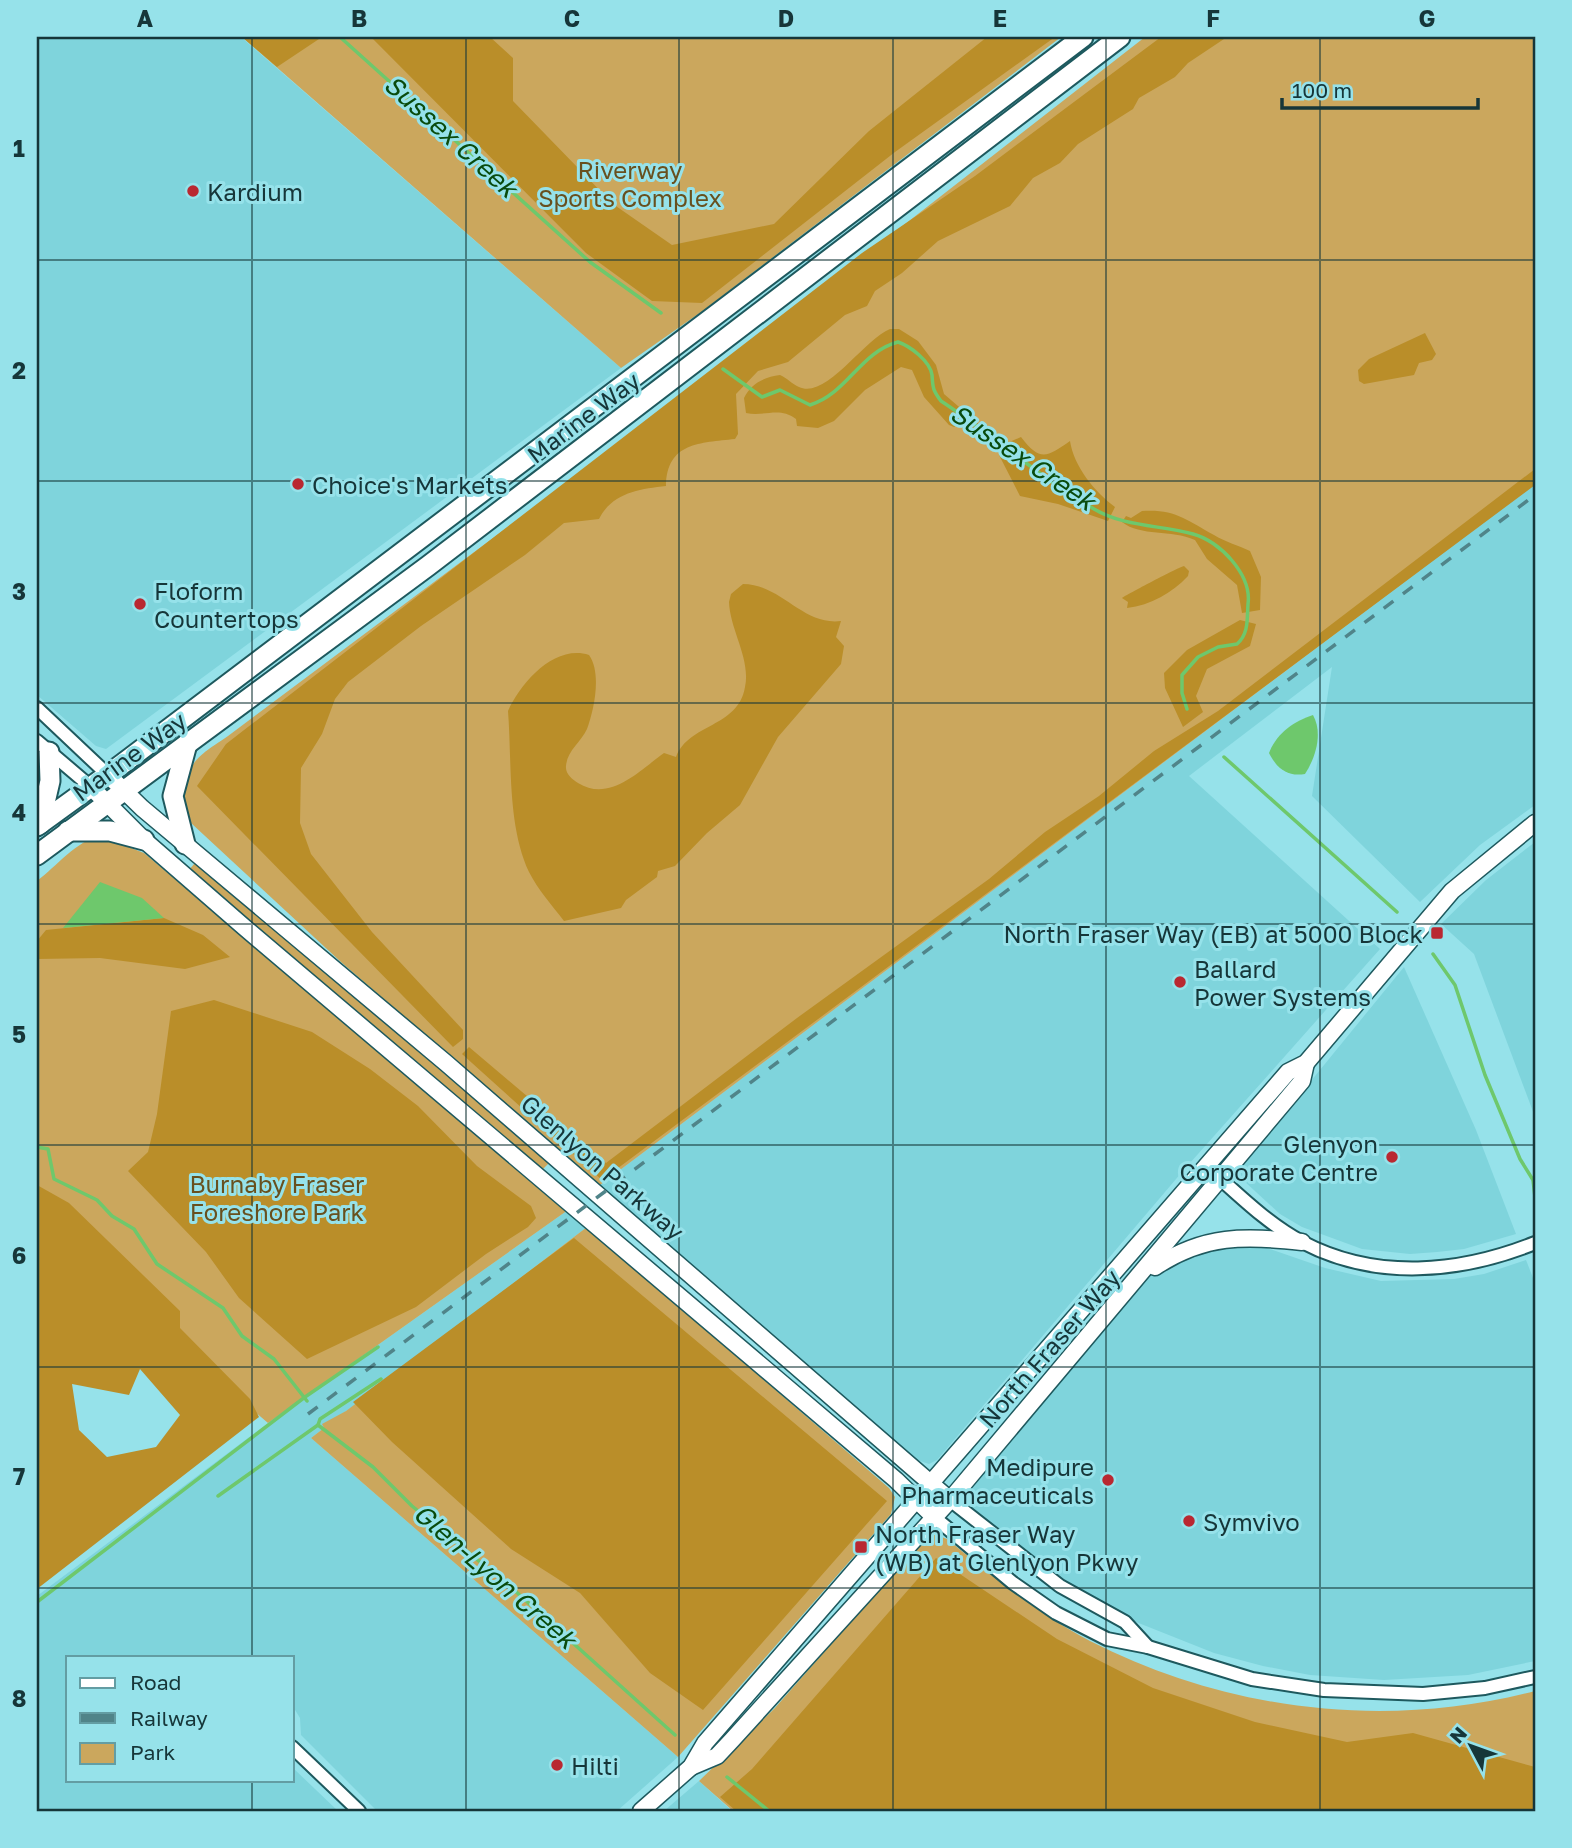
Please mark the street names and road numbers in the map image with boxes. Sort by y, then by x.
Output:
street label: Marine Way [521,365,645,469]
street label: Marine Way [67,705,191,807]
street label: Glenlyon Parkway [516,1088,690,1246]
street label: North Fraser Way [972,1263,1126,1433]

